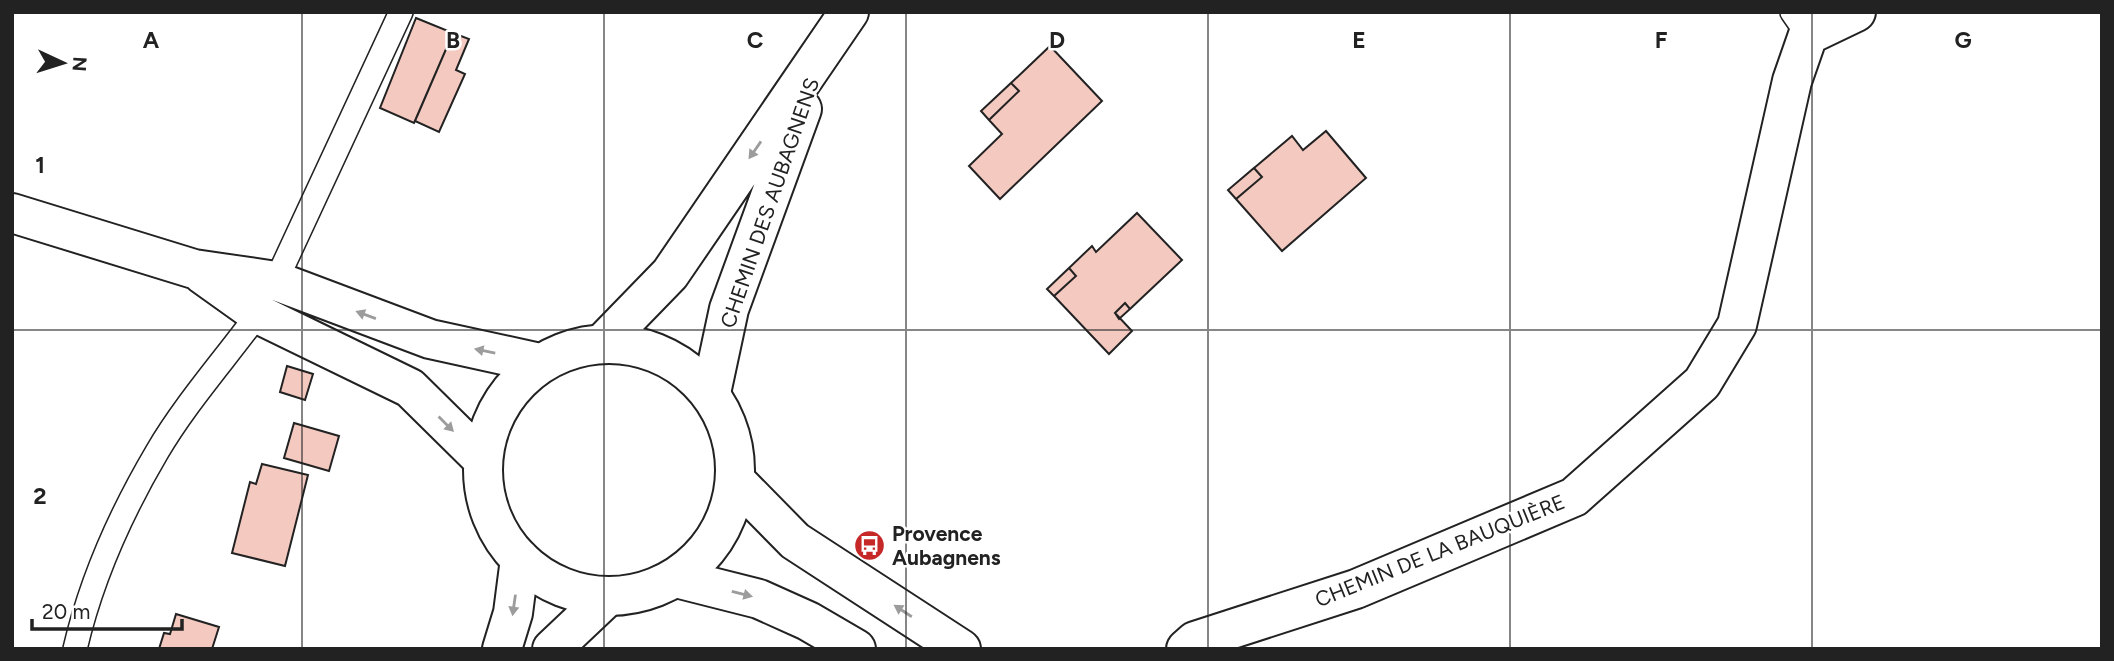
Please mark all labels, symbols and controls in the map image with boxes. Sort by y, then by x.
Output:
text: A [143,26,160,54]
text: B [446,26,460,54]
text: C [747,26,764,54]
text: D [1049,26,1065,54]
text: E [1352,26,1366,54]
text: F [1655,26,1668,54]
text: G [1954,26,1972,54]
north arrow [28,28,98,98]
text: N [67,56,91,72]
street label: CHEMIN DES AUBAGNENS [715,75,824,331]
one-way arrow [748,141,762,159]
text: 1 [35,151,45,179]
one-way arrow [356,309,377,320]
one-way arrow [474,345,496,356]
one-way arrow [438,415,454,432]
text: 2 [33,482,47,510]
street label: CHEMIN DE LA BAUQUIÈRE [1311,489,1568,612]
place label: Provence Aubagnens [892,521,1001,570]
bus stop icon: Provence Aubagnens [852,529,886,563]
scale bar [32,588,182,632]
one-way arrow [731,589,753,600]
one-way arrow [508,594,519,616]
text: 20 m [42,599,90,624]
one-way arrow [894,605,913,618]

